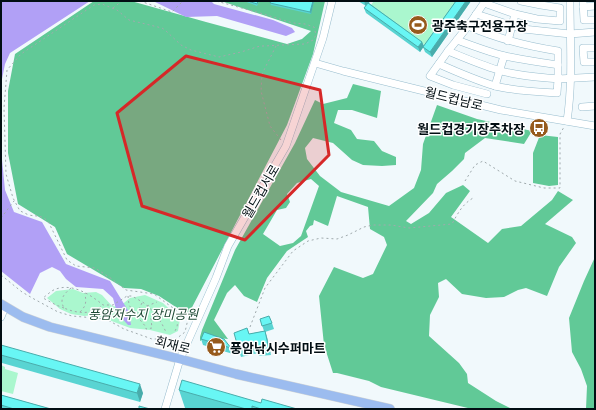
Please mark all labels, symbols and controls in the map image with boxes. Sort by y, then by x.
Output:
sports icon: 광주축구전용구장 [407,14,429,36]
place label: 광주축구전용구장 [432,16,528,35]
street label: 월드컵남로 [423,82,485,114]
bus stop icon: 월드컵경기장주차장 [528,117,550,139]
place label: 월드컵경기장주차장 [417,119,525,138]
street label: 월드컵서로 [237,160,283,222]
park label: 풍암저수지 장미공원 [88,304,199,323]
street label: 회재로 [153,330,193,358]
supermarket icon: 풍암낚시수퍼마트 [205,336,227,358]
place label: 풍암낚시수퍼마트 [230,338,326,357]

